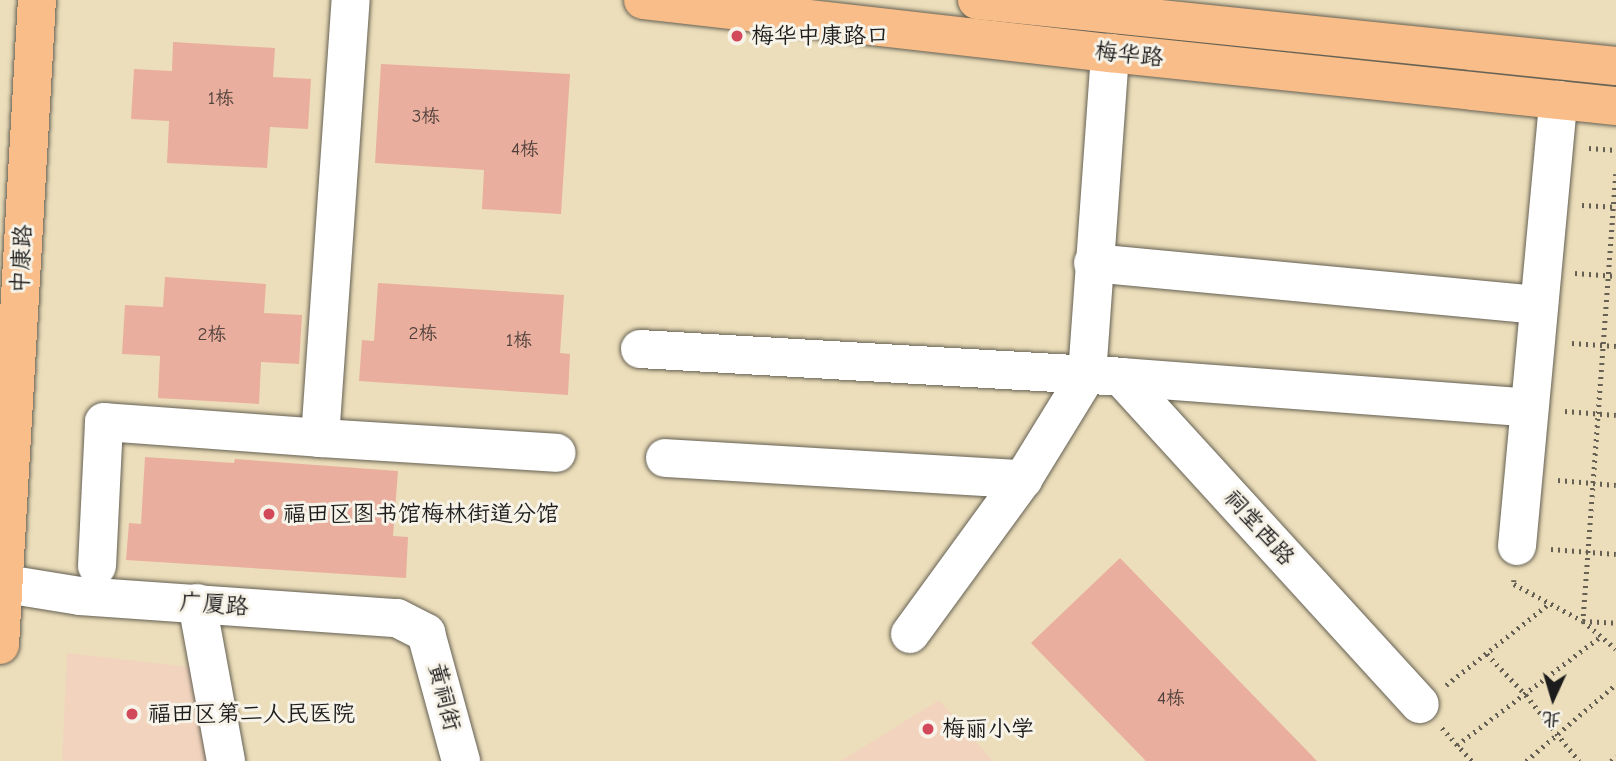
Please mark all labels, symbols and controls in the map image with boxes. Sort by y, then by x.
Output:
place label: 梅华中康路口 [751,22,889,50]
marker: 梅华中康路口 [729,28,745,44]
street label: 梅华路 [1093,38,1165,72]
house number: 1栋 [208,88,234,110]
house number: 3栋 [412,106,440,128]
house number: 4栋 [511,139,539,161]
street label: 中康路 [6,224,38,294]
house number: 2栋 [409,323,437,345]
house number: 2栋 [198,324,226,346]
house number: 1栋 [506,330,532,352]
street label: 祠堂西路 [1218,485,1300,571]
place label: 福田区图书馆梅林街道分馆 [283,500,559,528]
marker: 福田区图书馆梅林街道分馆 [261,506,277,522]
street label: 广厦路 [179,589,249,621]
street label: 黄祠街 [422,660,466,734]
north arrow [1518,663,1588,733]
house number: 4栋 [1157,688,1185,710]
place label: 福田区第二人民医院 [148,700,355,728]
marker: 福田区第二人民医院 [122,704,142,724]
text: 北 [1541,707,1562,731]
place label: 梅丽小学 [942,715,1034,743]
marker: 梅丽小学 [920,721,936,737]

